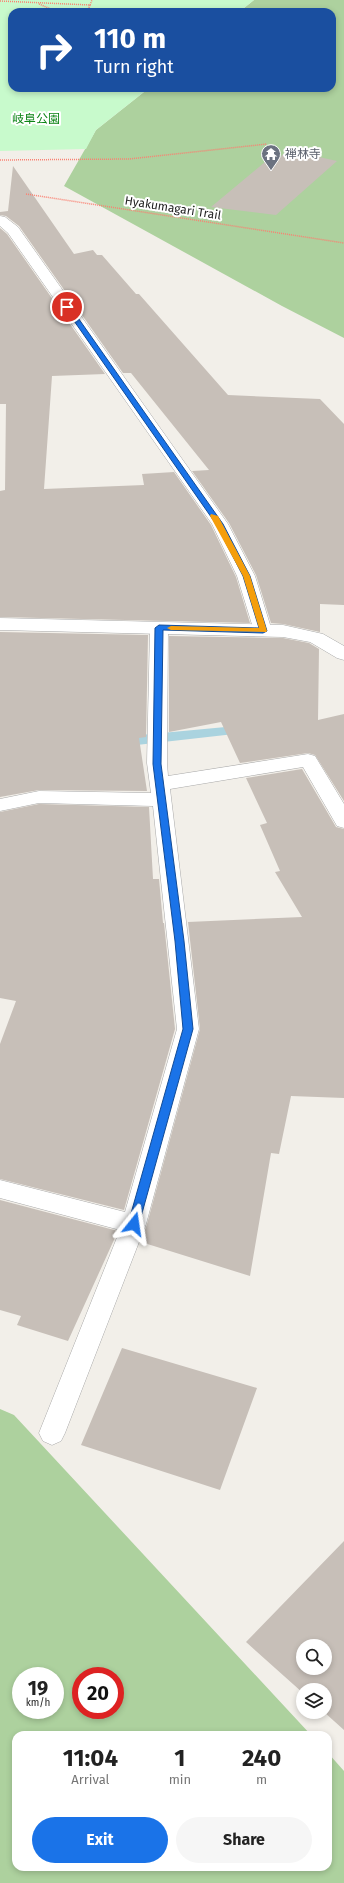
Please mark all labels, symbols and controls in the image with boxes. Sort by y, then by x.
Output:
text: 110 m [94,22,166,55]
icon: right [28,24,80,76]
text: Turn right [94,56,174,78]
park label: 岐阜公園 [12,112,60,126]
temple icon: 禅林寺 [260,143,282,171]
place label: 禅林寺 [285,147,321,161]
street label: Hyakumagari Trail [124,193,223,223]
pin [50,290,84,324]
icon: arrive [56,296,78,318]
position arrow [113,1203,155,1245]
map controls [296,1639,332,1719]
button: search [296,1639,332,1675]
speed limit sign: 20 [72,1667,124,1719]
text: 19 [28,1676,48,1700]
button: layers [296,1683,332,1719]
text: km/h [26,1697,50,1709]
text: 11:04 [63,1744,118,1772]
text: 1 [174,1744,185,1772]
text: 240 [242,1744,281,1772]
text: Arrival [71,1772,109,1787]
text: min [169,1772,191,1787]
text: m [256,1772,267,1787]
button: Exit [32,1817,168,1863]
button: Share [176,1817,312,1863]

